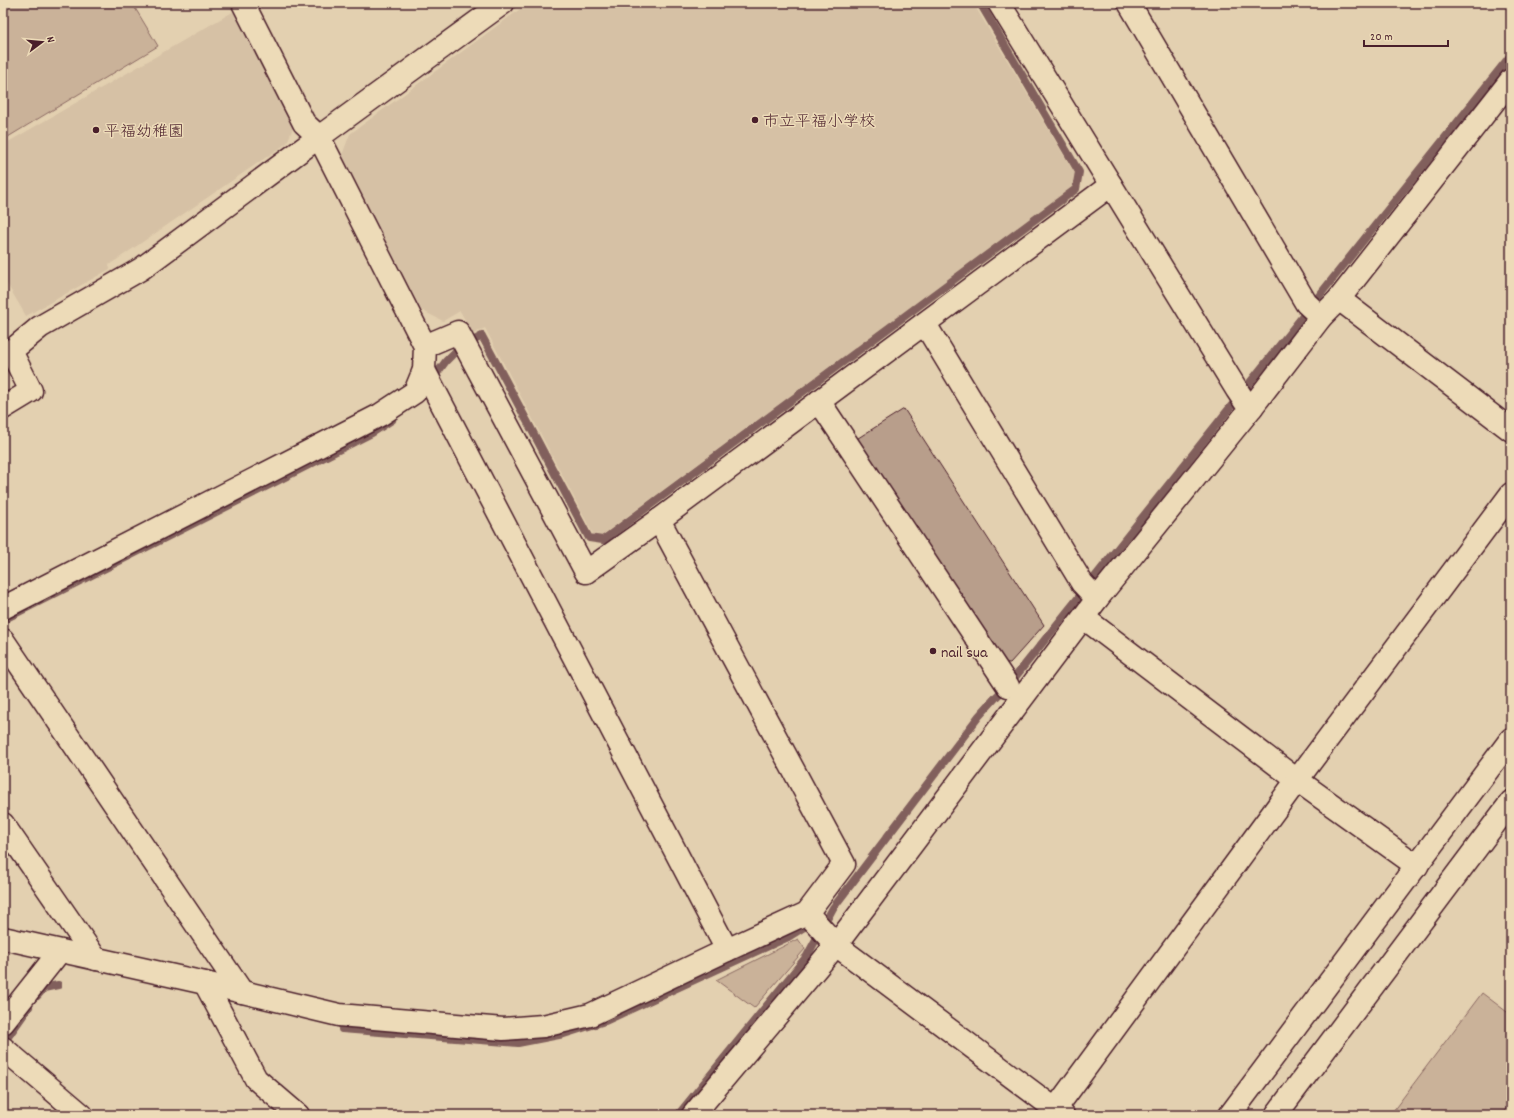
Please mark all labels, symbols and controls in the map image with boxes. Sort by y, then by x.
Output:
north arrow [22,22,62,62]
scale bar [1364,22,1448,48]
text: 20 m [1370,29,1393,46]
text: N [41,35,58,45]
place label: 市立平福小学校 [763,111,875,134]
marker: 市立平福小学校 [750,115,760,125]
place label: 平福幼稚園 [104,121,184,144]
marker: 平福幼稚園 [91,125,101,135]
place label: nail sua [941,642,988,665]
marker: nail sua [928,646,938,656]

